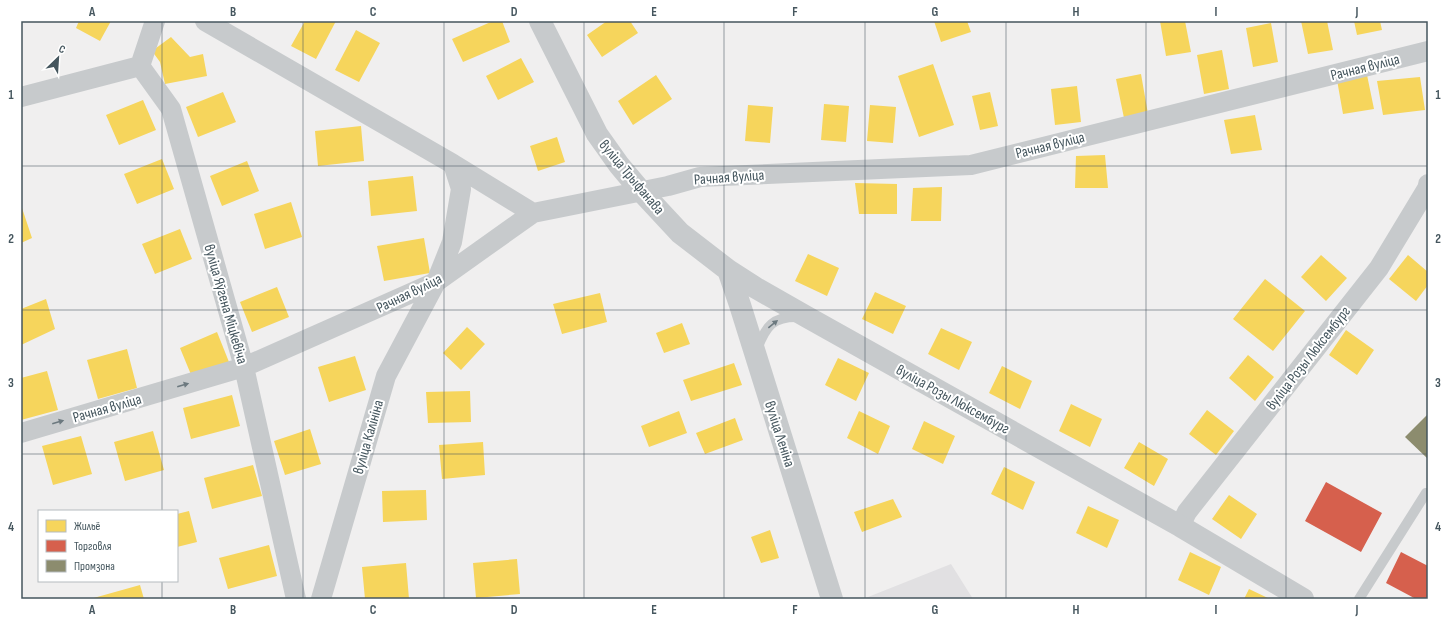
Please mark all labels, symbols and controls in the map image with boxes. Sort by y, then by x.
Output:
text: A [88,4,96,20]
text: B [230,4,236,20]
text: C [370,4,377,20]
text: D [511,4,518,20]
text: E [651,4,657,20]
text: F [792,4,798,20]
text: G [932,4,939,20]
text: H [1073,4,1080,20]
text: I [1215,4,1218,20]
text: J [1355,4,1359,20]
north arrow [38,38,78,78]
text: С [57,42,68,57]
street label: Рачная вуліца [1329,50,1402,85]
text: 1 [8,87,14,103]
text: 1 [1435,87,1441,103]
street label: Рачная вуліца [1014,128,1087,163]
street label: вуліца Трыфанава [595,136,669,219]
street label: Рачная вуліца [693,166,765,189]
text: 2 [8,231,14,247]
text: 2 [1435,231,1441,247]
street label: вуліца Яўгена Міцкевіча [199,242,252,366]
street label: Рачная вуліца [373,269,445,317]
street label: вуліца Розы Люксембург [1262,302,1355,414]
one-way arrow [768,320,778,328]
street label: вуліца Розы Люксембург [893,360,1013,438]
text: 3 [8,375,14,391]
text: 3 [1435,375,1441,391]
one-way arrow [177,382,189,388]
street label: Рачная вуліца [71,390,144,427]
street label: вуліца Калініна [349,398,388,476]
street label: вуліца Леніна [760,399,799,470]
one-way arrow [53,419,65,425]
legend [38,510,178,582]
text: 4 [8,519,14,535]
text: Жильё [74,519,101,534]
text: 4 [1435,519,1441,535]
text: Торговля [74,539,112,554]
text: Промзона [74,559,115,574]
text: A [88,602,96,618]
text: B [230,602,236,618]
text: C [370,602,377,618]
text: D [511,602,518,618]
text: E [651,602,657,618]
text: F [792,602,798,618]
text: G [932,602,939,618]
text: H [1073,602,1080,618]
text: I [1215,602,1218,618]
text: J [1355,602,1359,618]

